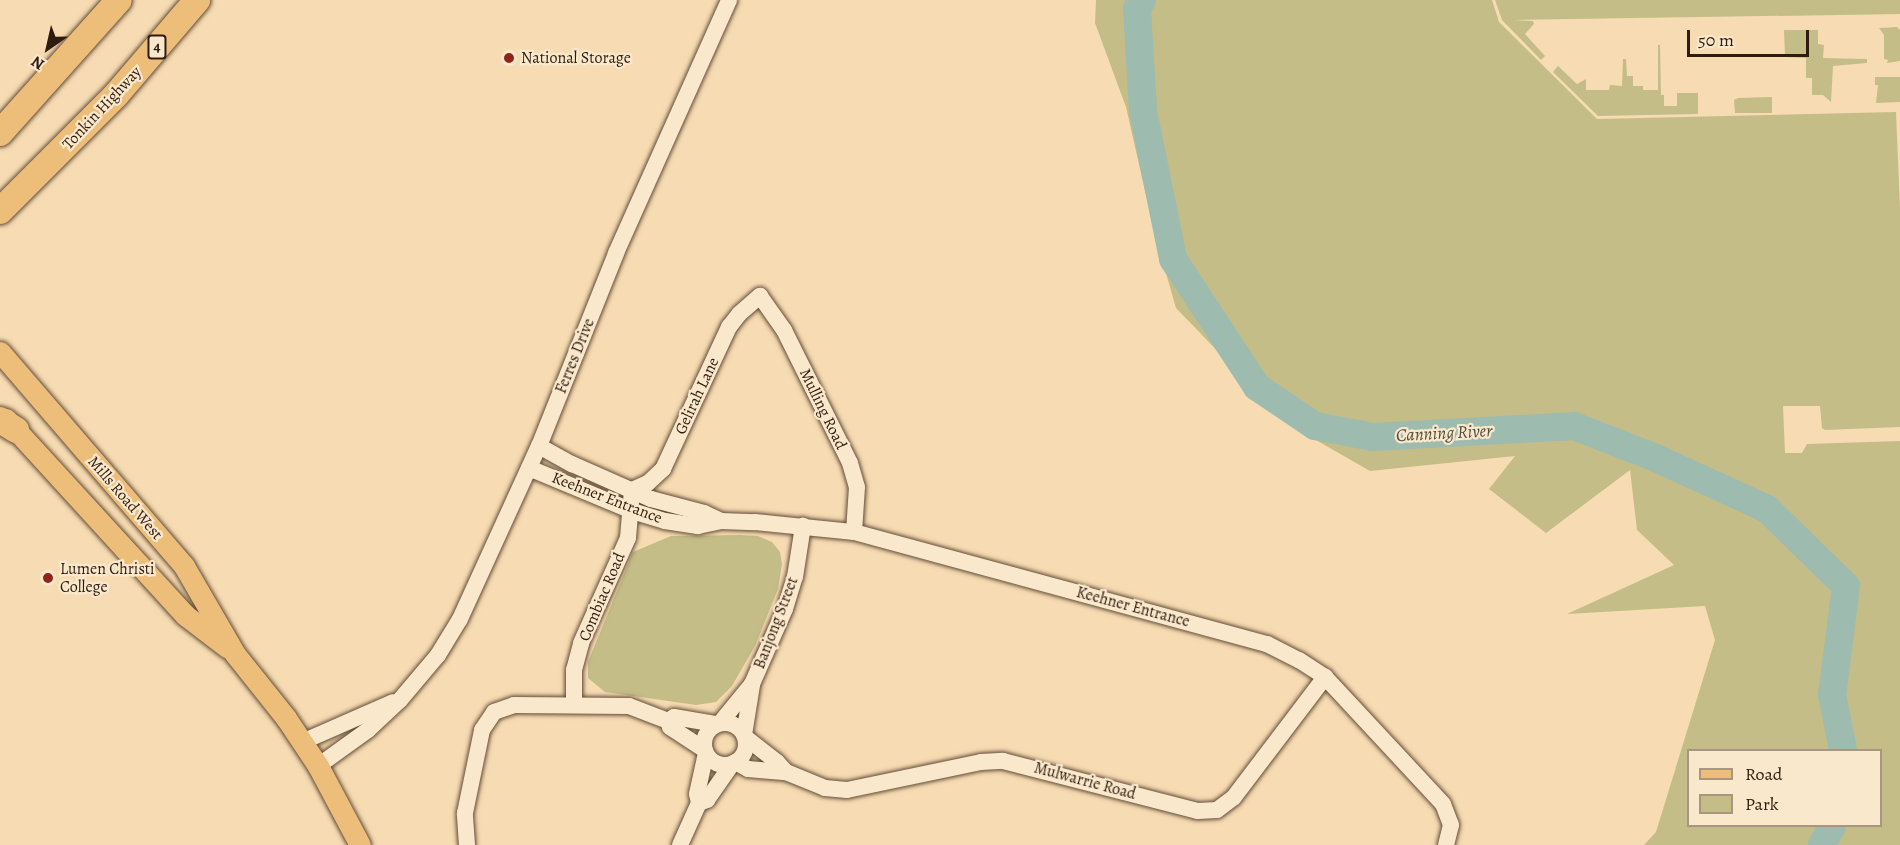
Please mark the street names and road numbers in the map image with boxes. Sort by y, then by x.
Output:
road number: 4 [146,35,168,59]
street label: Tonkin Highway [59,62,145,154]
street label: Ferres Drive [551,316,599,396]
street label: Gelirah Lane [671,355,723,437]
street label: Mulling Road [795,365,851,453]
street label: Mills Road West [84,452,166,544]
street label: Keehner Entrance [549,468,665,528]
street label: Combiac Road [575,550,629,644]
street label: Banjong Street [750,574,802,672]
street label: Keehner Entrance [1074,583,1192,631]
street label: Mulwarrie Road [1032,758,1138,804]

